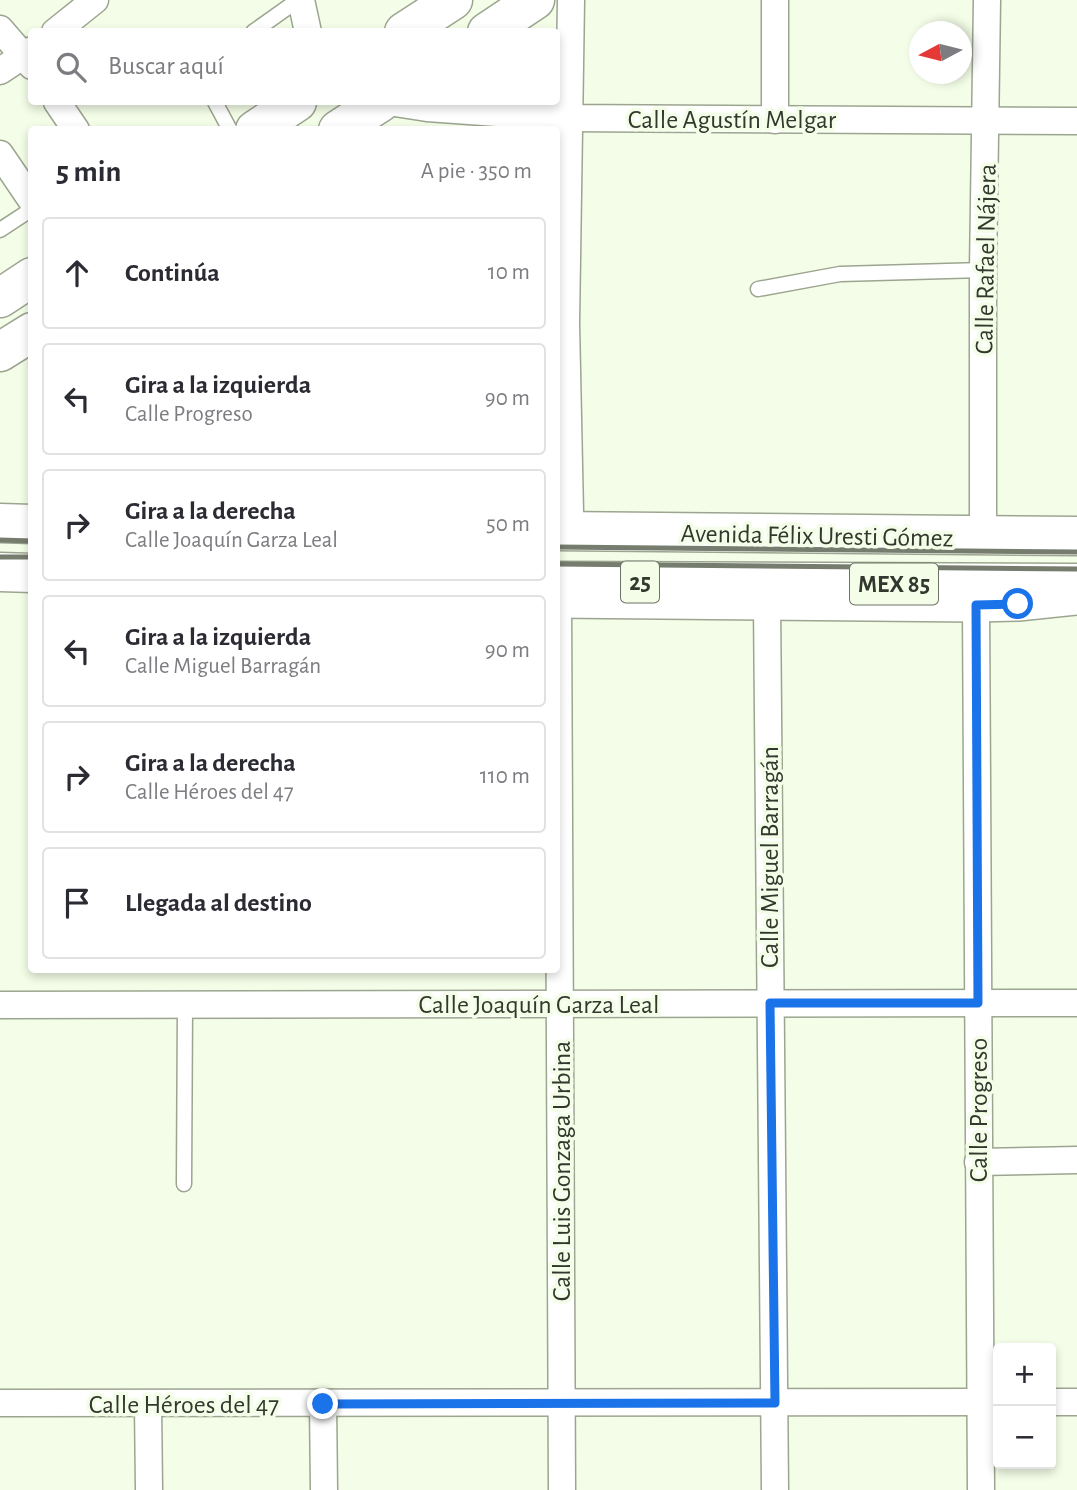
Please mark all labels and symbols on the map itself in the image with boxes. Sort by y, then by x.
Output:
north arrow [909,21,972,84]
street label: Calle Agustín Melgar [628,107,837,133]
street label: Calle Rafael Nájera [971,163,1001,355]
street label: Avenida Félix Uresti Gómez [680,521,954,551]
road number: 25 [621,562,659,602]
road number: MEX 85 [850,564,938,604]
route start [1002,588,1033,619]
street label: Calle Miguel Barragán [757,746,783,968]
street label: Calle Joaquín Garza Leal [419,992,659,1018]
street label: Calle Progreso [966,1038,992,1182]
street label: Calle Luis Gonzaga Urbina [549,1041,575,1301]
route end [307,1388,338,1419]
street label: Calle Héroes del 47 [89,1392,279,1418]

